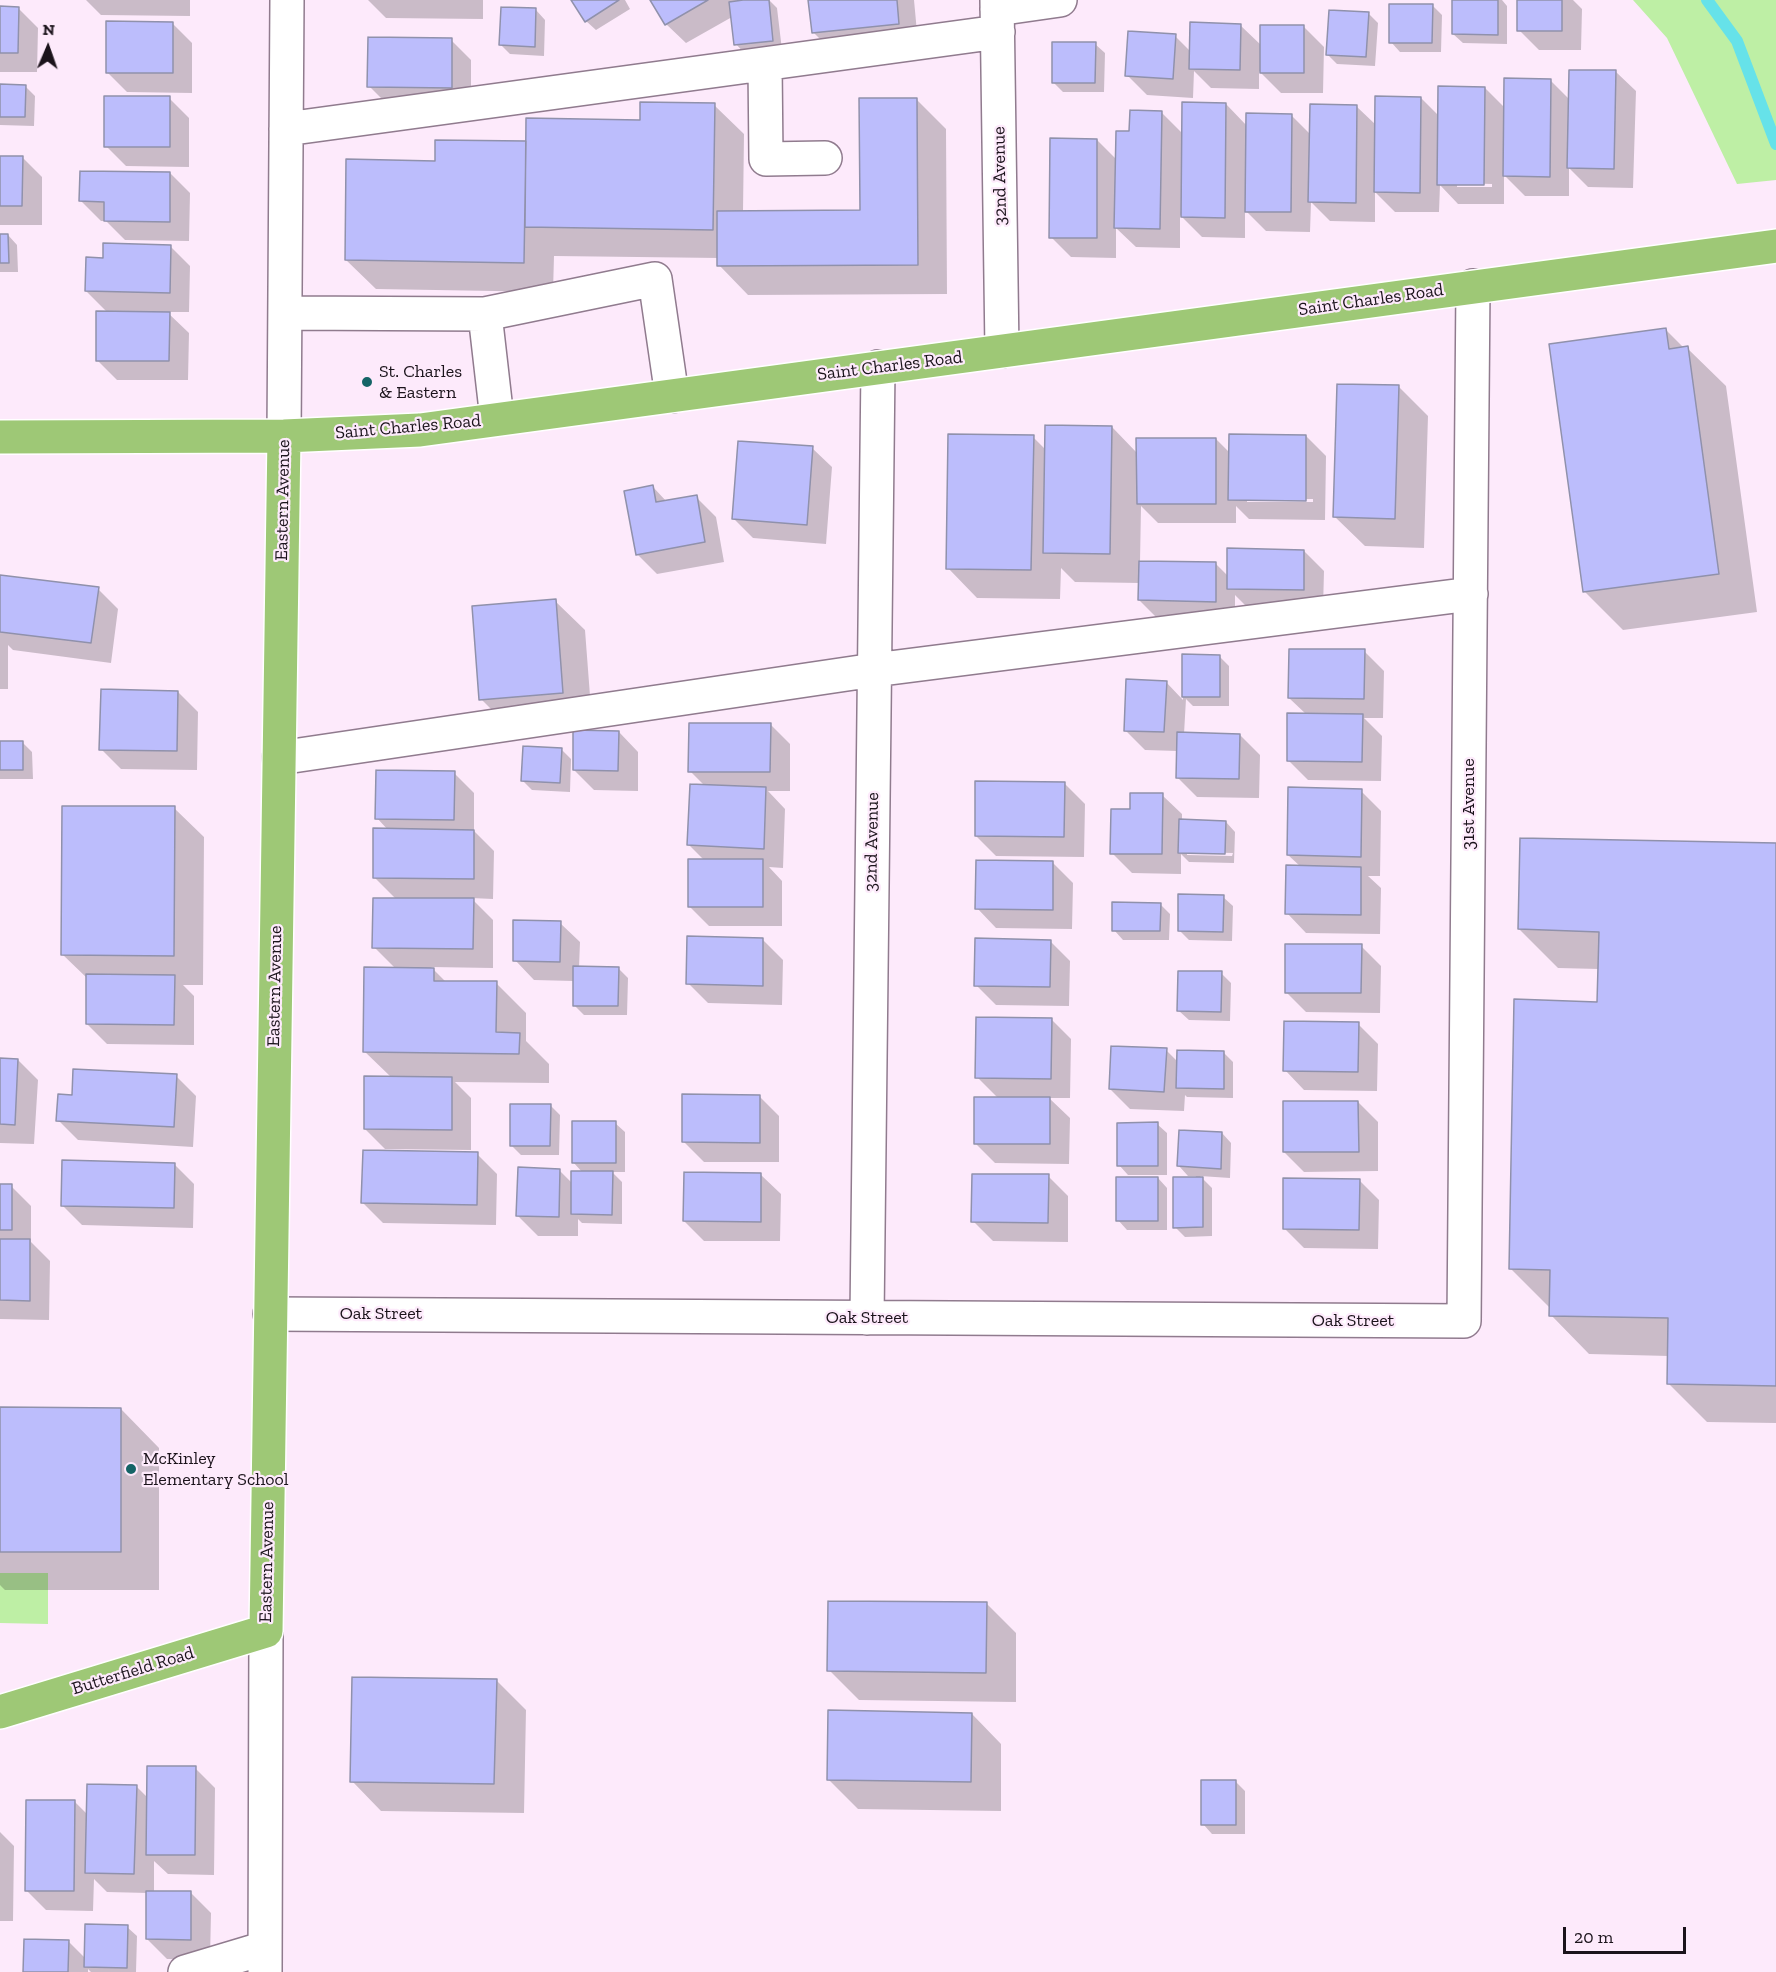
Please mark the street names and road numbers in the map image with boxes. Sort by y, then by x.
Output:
street label: 32nd Avenue [988,126,1012,226]
street label: Saint Charles Road [1297,279,1445,321]
street label: Saint Charles Road [816,346,964,386]
street label: Saint Charles Road [334,410,482,444]
street label: Eastern Avenue [271,439,295,561]
street label: 31st Avenue [1458,758,1480,850]
street label: 32nd Avenue [860,792,884,892]
street label: Eastern Avenue [263,925,287,1047]
street label: Oak Street [340,1303,422,1325]
street label: Oak Street [826,1307,908,1329]
street label: Oak Street [1312,1310,1394,1332]
street label: Eastern Avenue [255,1501,279,1623]
street label: Butterfield Road [69,1642,197,1700]

